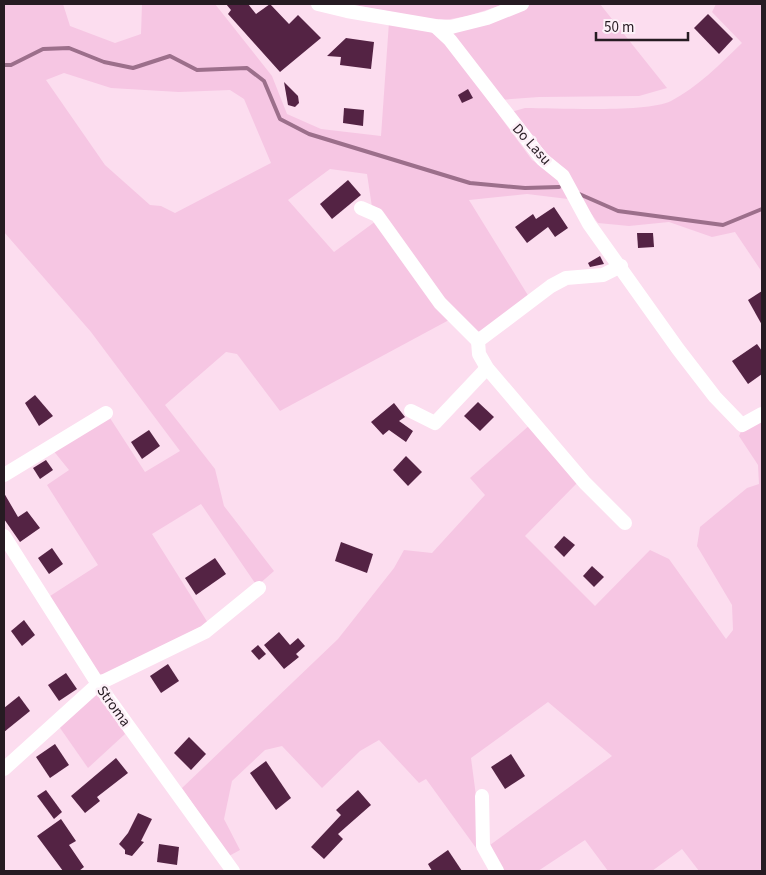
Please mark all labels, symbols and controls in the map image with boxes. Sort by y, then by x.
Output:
scale bar [596,10,688,42]
text: 50 m [604,17,634,38]
street label: Do Lasu [507,119,556,170]
street label: Stroma [92,682,136,731]

